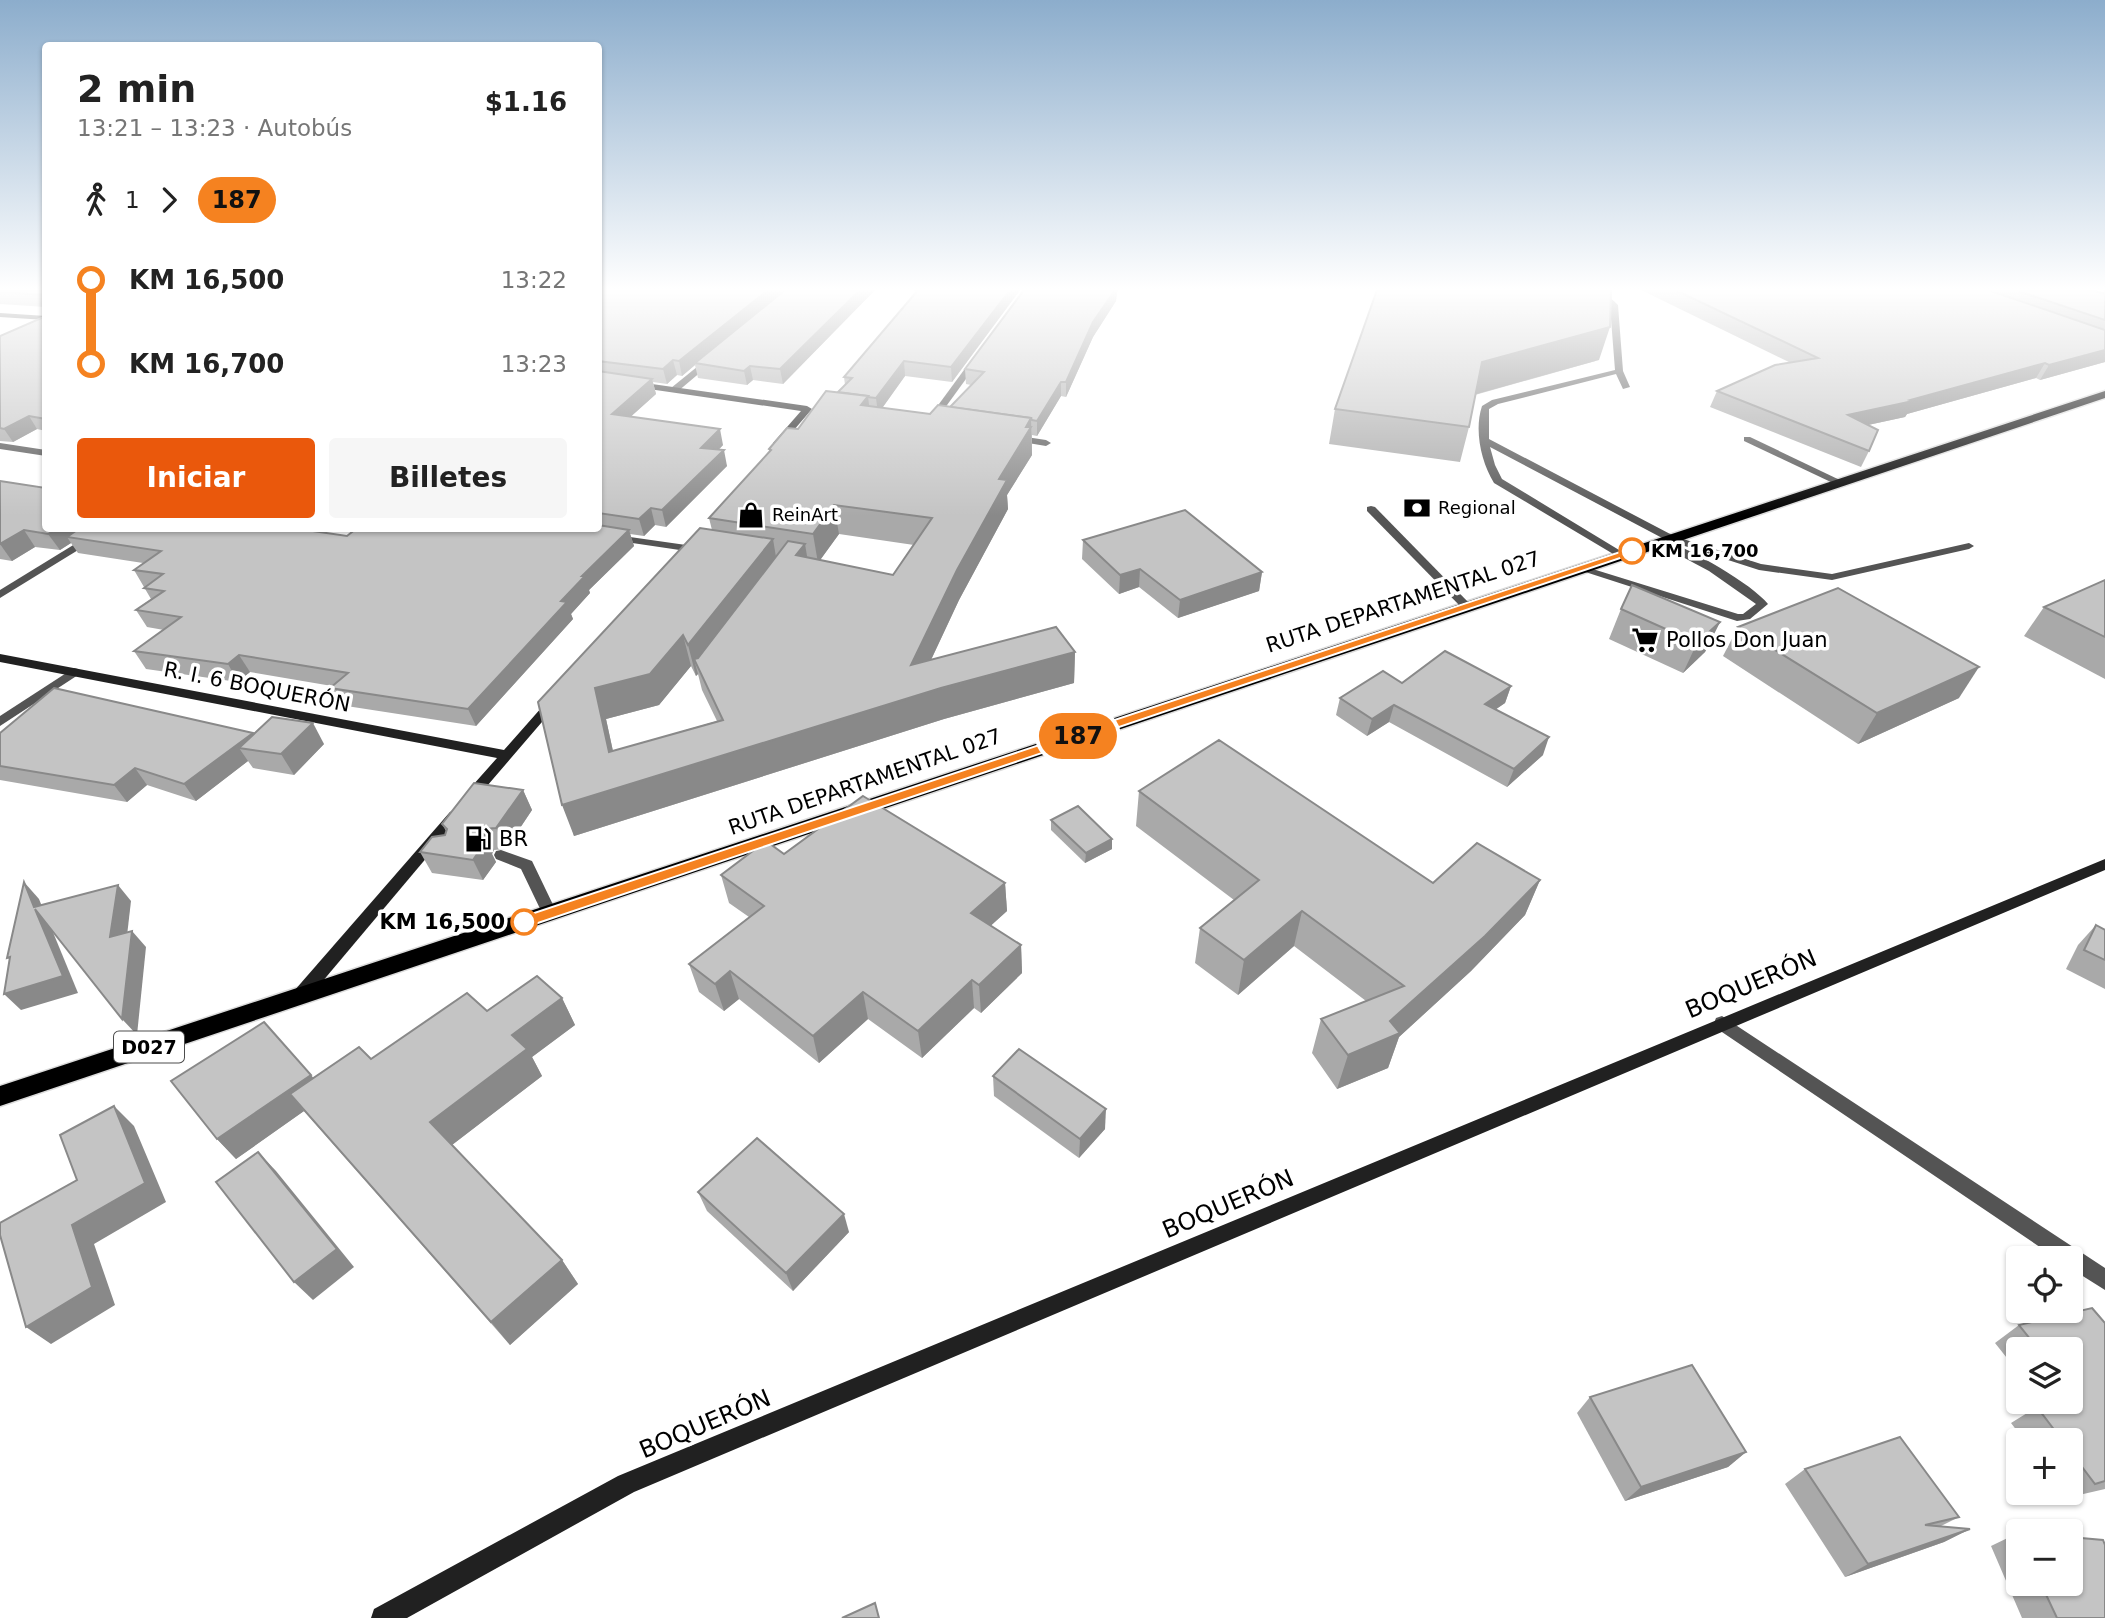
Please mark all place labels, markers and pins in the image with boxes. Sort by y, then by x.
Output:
bank icon: Regional [1402,493,1432,523]
place label: Regional [1438,497,1516,518]
shop icon: ReinArt [736,500,766,530]
place label: ReinArt [772,504,838,525]
marker: KM 16,700 [1619,538,1645,564]
place label: KM 16,700 [1651,540,1759,561]
supermarket icon: Pollos Don Juan [1630,625,1660,655]
place label: Pollos Don Juan [1666,628,1828,652]
fuel station icon: BR [463,824,493,854]
place label: BR [499,827,528,851]
marker: KM 16,500 [511,909,537,935]
place label: KM 16,500 [379,910,505,934]

